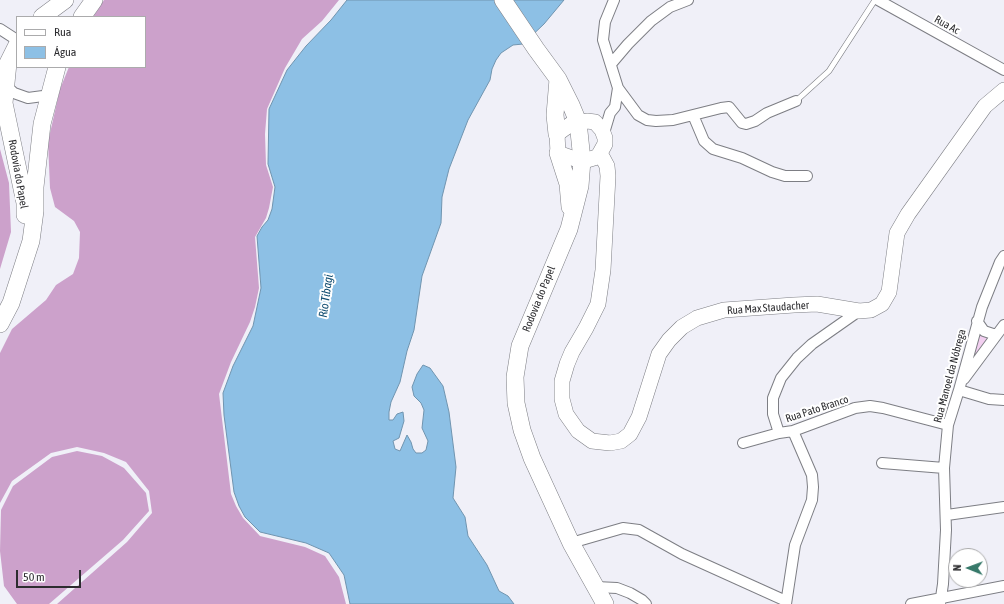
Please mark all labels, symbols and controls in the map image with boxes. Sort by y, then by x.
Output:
street label: Rua Ac [932,13,962,37]
legend [16,16,146,68]
text: Rua [54,25,71,39]
text: Água [54,45,76,59]
street label: Rodovia do Papel [5,138,31,210]
street label: Rodovia do Papel [520,264,558,334]
water label: Rio Tibagi [316,273,336,319]
street label: Rua Max Staudacher [727,299,809,317]
street label: Rua Manoel da Nóbrega [931,328,969,424]
street label: Rua Pato Branco [784,393,850,425]
north arrow [948,548,988,588]
scale bar [18,562,83,588]
text: N [951,564,963,571]
text: 50 m [23,570,45,584]

